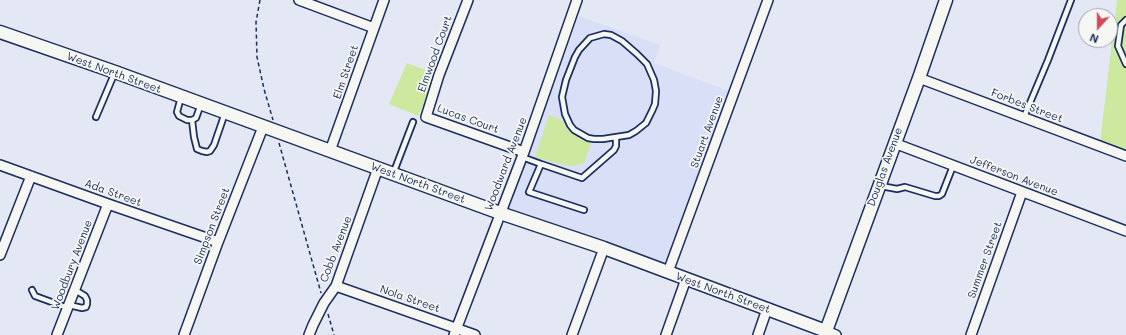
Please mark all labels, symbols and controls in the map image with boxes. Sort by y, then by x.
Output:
north arrow [1078,8,1118,48]
street label: Elmwood Court [415,14,455,94]
text: N [1087,30,1100,47]
street label: Elm Street [331,43,361,101]
street label: West North Street [65,50,163,96]
street label: Forbes Street [989,86,1065,126]
street label: Stuart Avenue [688,94,726,170]
street label: Lucas Court [435,102,501,136]
street label: Woodward Avenue [482,115,530,213]
street label: Douglas Avenue [865,126,905,208]
street label: Jefferson Avenue [968,153,1060,199]
street label: West North Street [369,160,467,206]
street label: Ada Street [83,177,143,209]
street label: Simpson Street [191,186,233,266]
street label: Cobb Avenue [317,214,355,284]
street label: Woodbury Avenue [49,218,95,312]
street label: Summer Street [965,220,1005,300]
street label: West North Street [674,270,772,316]
street label: Nola Street [378,283,442,315]

